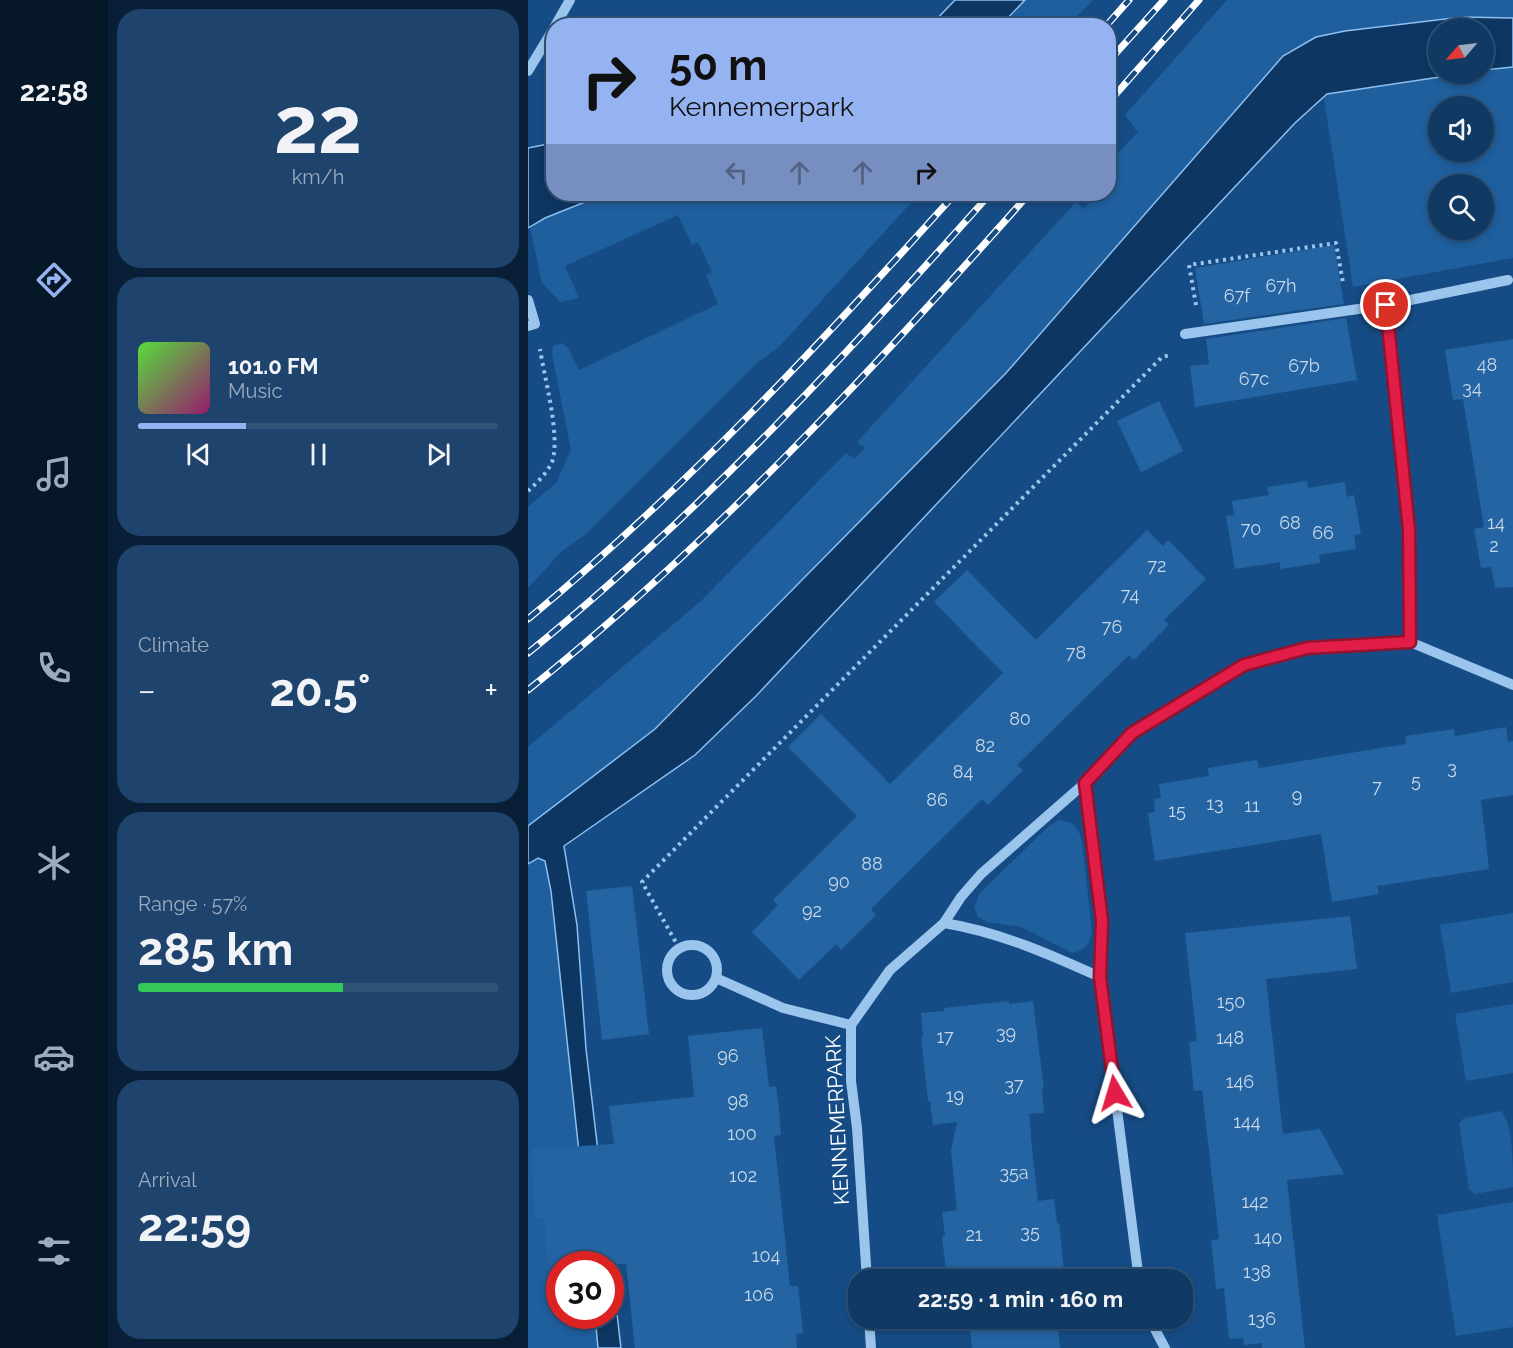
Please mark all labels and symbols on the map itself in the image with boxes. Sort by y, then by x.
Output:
north arrow [1428,18,1494,84]
house number: 67h [1266,275,1296,296]
pin [1360,279,1411,330]
house number: 67f [1224,285,1251,306]
house number: 48 [1477,354,1497,375]
house number: 67b [1288,355,1320,376]
house number: 67c [1239,368,1269,389]
house number: 34 [1462,377,1482,398]
house number: 68 [1279,512,1301,533]
house number: 14 [1487,512,1505,533]
house number: 70 [1241,518,1261,539]
house number: 66 [1312,522,1334,543]
house number: 2 [1489,535,1499,556]
house number: 72 [1147,555,1167,576]
house number: 74 [1121,584,1139,605]
house number: 76 [1102,616,1122,637]
house number: 78 [1066,642,1086,663]
house number: 80 [1009,708,1031,729]
house number: 82 [975,735,995,756]
house number: 3 [1447,757,1457,778]
house number: 84 [953,761,973,782]
house number: 5 [1411,770,1421,791]
house number: 7 [1372,776,1382,797]
house number: 9 [1292,785,1302,806]
house number: 86 [926,789,948,810]
house number: 13 [1206,793,1224,814]
house number: 11 [1244,795,1260,816]
house number: 15 [1168,800,1186,821]
house number: 88 [861,853,883,874]
house number: 90 [828,871,850,892]
house number: 92 [802,900,822,921]
house number: 150 [1217,991,1245,1012]
house number: 39 [996,1022,1016,1043]
house number: 17 [936,1026,954,1047]
house number: 148 [1216,1027,1244,1048]
street label: KENNEMERPARK [820,1034,854,1205]
house number: 96 [717,1045,739,1066]
position arrow [1083,1061,1147,1125]
house number: 146 [1226,1071,1254,1092]
house number: 37 [1004,1074,1024,1095]
house number: 19 [946,1085,964,1106]
house number: 98 [727,1090,749,1111]
house number: 144 [1233,1111,1261,1132]
house number: 100 [727,1123,757,1144]
house number: 35a [999,1162,1029,1183]
house number: 102 [729,1165,757,1186]
house number: 142 [1242,1191,1268,1212]
house number: 35 [1020,1221,1040,1242]
house number: 21 [965,1224,983,1245]
house number: 140 [1254,1227,1282,1248]
house number: 104 [752,1245,780,1266]
speed limit sign: 30 [546,1251,624,1329]
house number: 138 [1243,1261,1271,1282]
house number: 106 [744,1284,774,1305]
house number: 136 [1248,1308,1276,1329]

